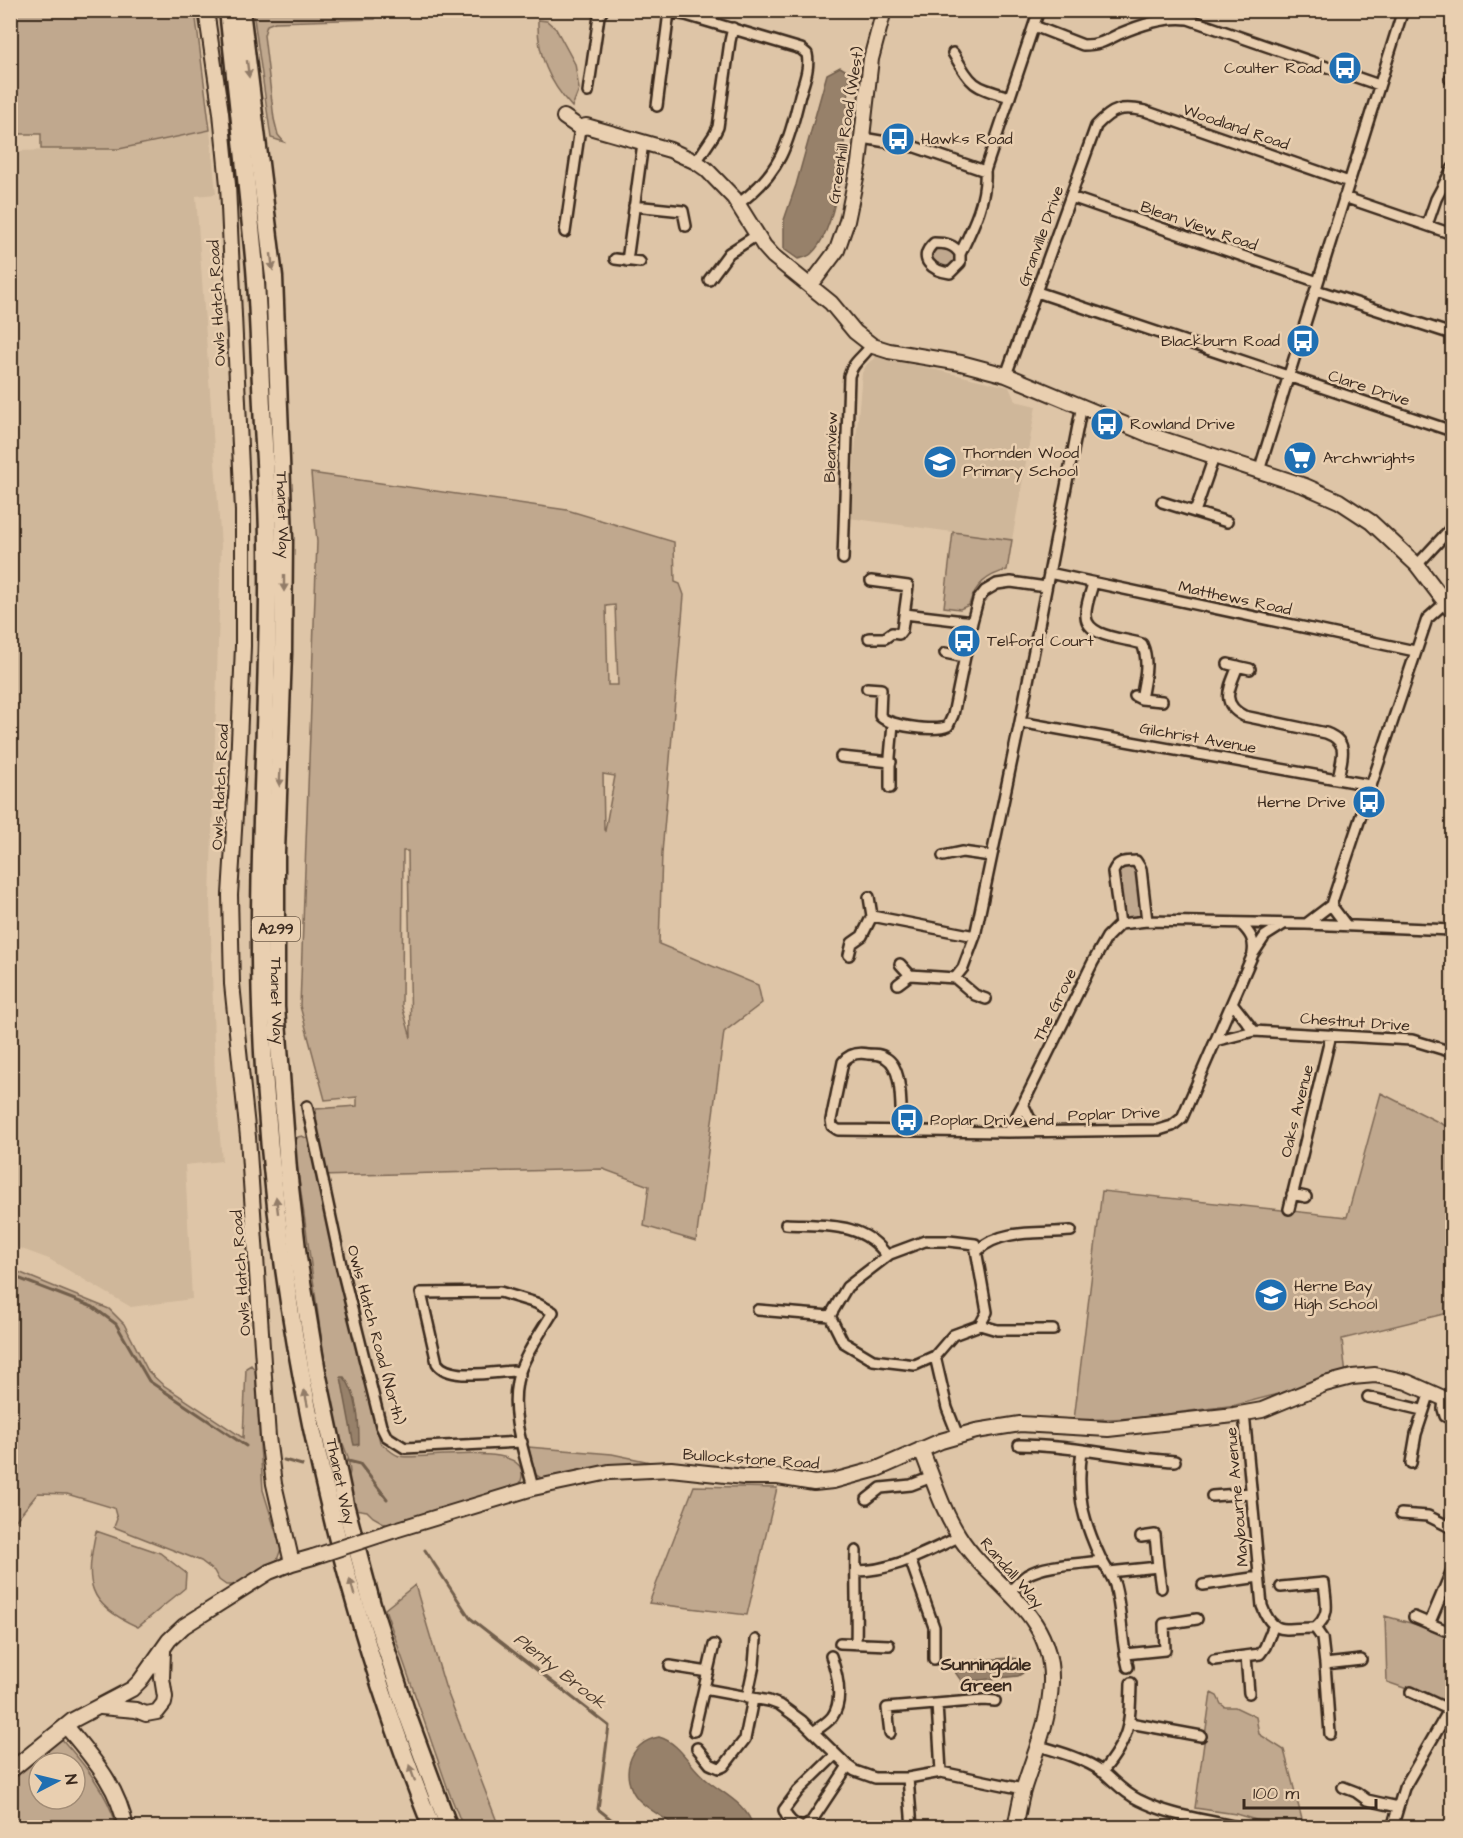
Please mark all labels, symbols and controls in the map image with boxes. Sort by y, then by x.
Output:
street label: Greenhill Road (West) [823,45,869,205]
bus stop icon: Coulter Road [1327,50,1363,86]
place label: Coulter Road [1224,57,1322,79]
one-way arrow [243,59,253,78]
street label: Woodland Road [1180,98,1292,156]
bus stop icon: Hawks Road [880,121,916,157]
place label: Hawks Road [921,128,1013,150]
street label: Granville Drive [1013,182,1069,289]
street label: Blean View Road [1138,196,1260,256]
street label: Owls Hatch Road [203,239,231,367]
one-way arrow [267,253,276,272]
bus stop icon: Blackburn Road [1285,323,1321,359]
place label: Blackburn Road [1161,330,1280,352]
street label: Clare Drive [1325,364,1413,412]
bus stop icon: Rowland Drive [1089,406,1125,442]
street label: Bleanview [819,411,843,483]
place label: Rowland Drive [1130,413,1236,435]
supermarket icon: Archwrights [1282,440,1318,476]
place label: Thornden Wood Primary School [963,442,1079,483]
school or university icon: Thornden Wood Primary School [922,444,958,480]
place label: Archwrights [1323,447,1415,470]
street label: Thanet Way [270,471,295,559]
one-way arrow [279,573,289,592]
street label: Matthews Road [1176,575,1294,621]
bus stop icon: Telford Court [946,623,982,659]
place label: Telford Court [987,630,1094,652]
street label: Gilchrist Avenue [1138,717,1258,759]
street label: Owls Hatch Road [206,723,234,851]
one-way arrow [275,768,284,787]
bus stop icon: Herne Drive [1351,784,1387,820]
place label: Herne Drive [1257,791,1346,813]
road number: A299 [252,917,300,941]
street label: Thanet Way [265,957,290,1045]
street label: The Grove [1028,964,1082,1045]
street label: Chestnut Drive [1299,1007,1411,1037]
street label: Oaks Avenue [1275,1062,1319,1160]
street label: Poplar Drive [1067,1101,1161,1127]
bus stop icon: Poplar Drive end [889,1102,925,1138]
place label: Poplar Drive end [930,1109,1054,1131]
one-way arrow [272,1195,282,1214]
street label: Owls Hatch Road [226,1209,256,1337]
street label: Owls Hatch Road (North) [341,1243,411,1428]
place label: Herne Bay High School [1294,1275,1378,1316]
school or university icon: Herne Bay High School [1253,1277,1289,1313]
one-way arrow [301,1388,310,1407]
street label: Maybourne Avenue [1220,1426,1255,1568]
street label: Thanet Way [320,1437,361,1528]
street label: Bullockstone Road [682,1443,820,1475]
street label: Randall Way [974,1533,1049,1614]
one-way arrow [346,1578,356,1596]
water label: Plenty Brook [508,1627,612,1717]
district label: Sunningdale Green [940,1652,1032,1698]
north arrow [27,1751,87,1811]
one-way arrow [406,1764,416,1782]
scale bar [1244,1772,1376,1810]
text: N [59,1773,82,1786]
text: 100 m [1253,1781,1299,1806]

